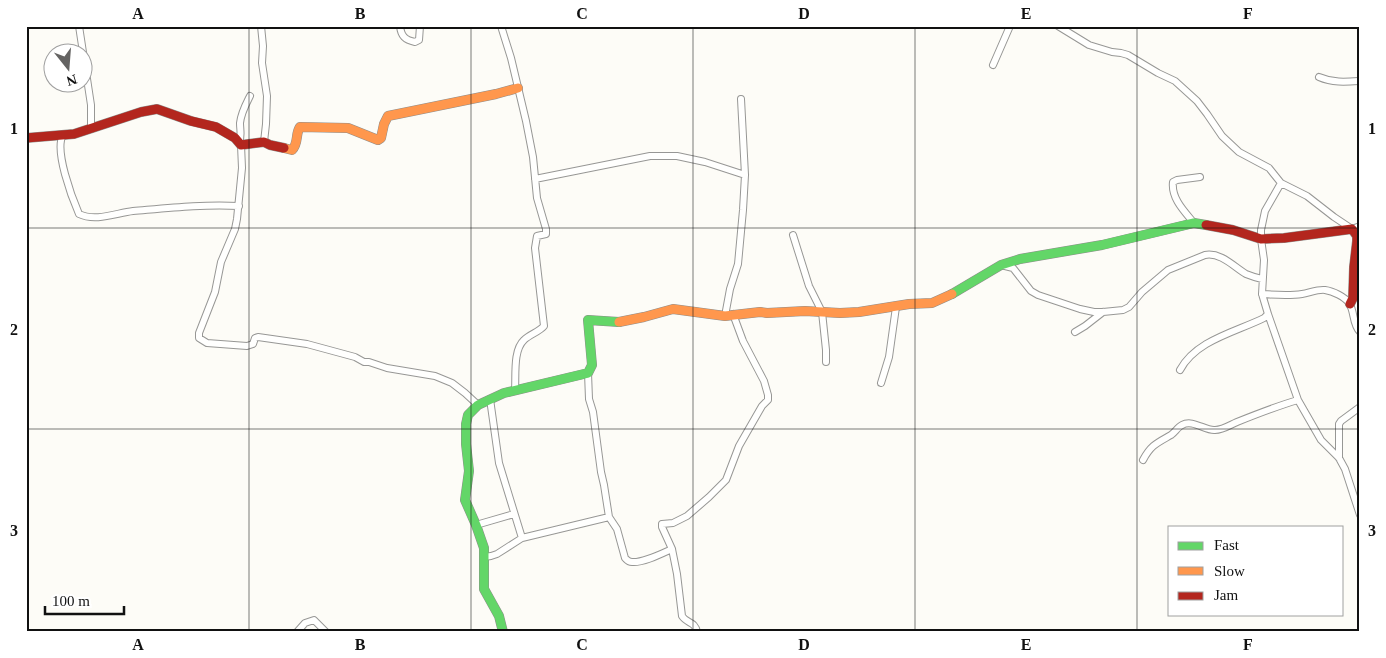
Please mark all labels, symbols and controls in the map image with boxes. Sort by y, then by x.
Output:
text: A [132,5,144,22]
text: B [355,5,366,22]
text: C [576,5,588,22]
text: D [798,5,810,22]
text: E [1021,5,1031,22]
text: F [1243,5,1253,22]
north arrow [42,42,92,92]
text: N [65,71,79,89]
text: 1 [10,120,18,137]
text: 1 [1368,120,1376,137]
text: 2 [10,321,18,338]
text: 2 [1368,321,1376,338]
text: 3 [10,522,18,539]
text: 3 [1368,522,1376,539]
legend [1168,526,1344,616]
text: Fast [1214,537,1240,553]
text: Slow [1214,563,1245,579]
scale bar [45,583,124,615]
text: Jam [1214,587,1238,603]
text: 100 m [52,593,90,609]
text: A [132,636,144,653]
text: B [355,636,366,653]
text: C [576,636,588,653]
text: D [798,636,810,653]
text: E [1021,636,1031,653]
text: F [1243,636,1253,653]

